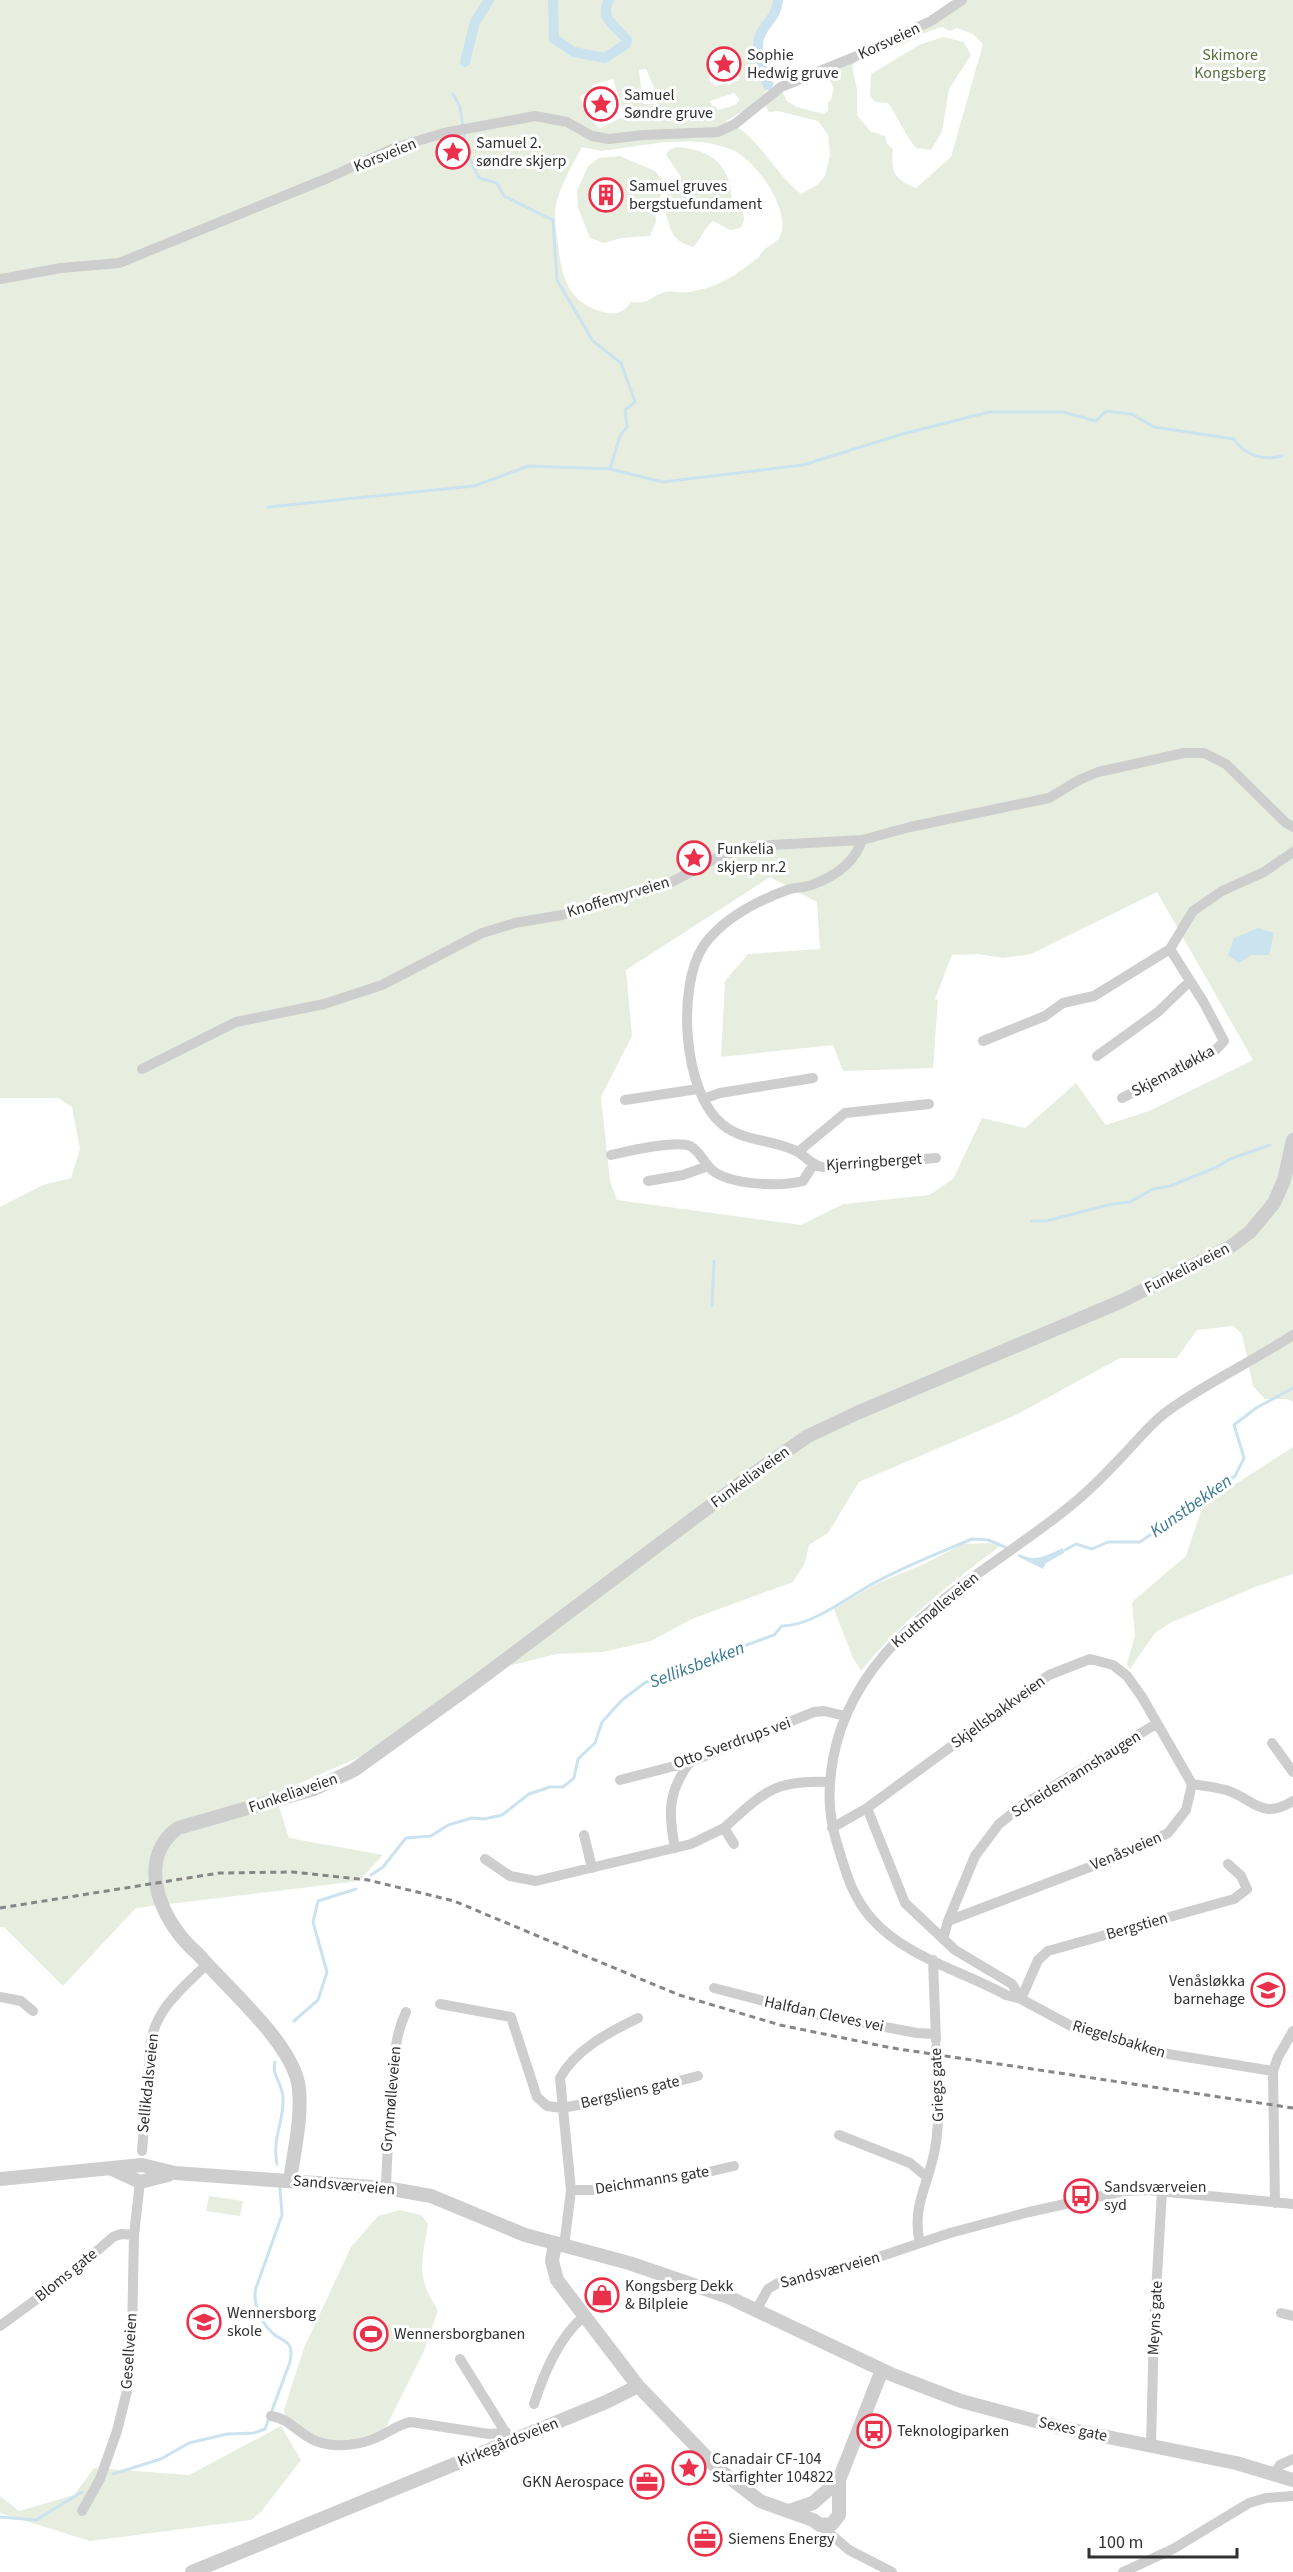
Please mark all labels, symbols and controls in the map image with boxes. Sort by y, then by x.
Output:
street label: Korsveien [854,17,924,65]
place label: Sophie Hedwig gruve [747,44,839,84]
park label: Skimore Kongsberg [1194,44,1266,84]
place icon: Sophie Hedwig gruve [706,46,742,82]
place label: Samuel Søndre gruve [624,84,713,124]
place icon: Samuel Søndre gruve [583,86,619,122]
street label: Korsveien [350,132,420,178]
place label: Samuel 2. søndre skjerp [476,132,566,172]
place icon: Samuel 2. søndre skjerp [435,134,471,170]
place label: Samuel gruves bergstuefundament [629,175,763,215]
building icon: Samuel gruves bergstuefundament [588,177,624,213]
place label: Funkelia skjerp nr.2 [717,838,786,878]
place icon: Funkelia skjerp nr.2 [676,840,712,876]
street label: Knoffemyrveien [564,871,672,923]
street label: Skjematløkka [1128,1040,1218,1102]
street label: Kjerringberget [825,1148,923,1176]
street label: Funkeliaveien [1141,1237,1233,1299]
street label: Funkeliaveien [706,1441,794,1513]
water label: Kunstbekken [1145,1469,1237,1543]
street label: Kruttmølleveien [887,1567,983,1653]
water label: Selliksbekken [646,1635,748,1695]
street label: Skjellsbakkveien [946,1670,1050,1754]
street label: Otto Sverdrups vei [670,1712,794,1774]
street label: Scheidemannshaugen [1007,1725,1145,1823]
street label: Funkeliaveien [246,1768,340,1818]
street label: Venåsveien [1087,1826,1165,1876]
street label: Bergstien [1104,1907,1170,1945]
place label: Venåsløkka barnehage [1169,1970,1245,2010]
school or university icon: Venåsløkka barnehage [1250,1972,1286,2008]
street label: Halfdan Cleves vei [762,1991,886,2037]
street label: Riegelsbakken [1070,2014,1168,2064]
street label: Sellikdalsveien [132,2032,164,2134]
street label: Grynmølleveien [375,2045,407,2153]
street label: Griegs gate [925,2048,949,2122]
street label: Bergsliens gate [578,2070,682,2114]
street label: Deichmanns gate [593,2160,711,2200]
street label: Sandsværveien [292,2170,396,2200]
place label: Sandsværveien syd [1104,2176,1206,2216]
bus stop icon: Sandsværveien syd [1063,2178,1099,2214]
street label: Bloms gate [30,2243,102,2307]
street label: Sandsværveien [778,2246,882,2294]
place label: Kongsberg Dekk & Bilpleie [625,2275,733,2315]
shop icon: Kongsberg Dekk & Bilpleie [584,2277,620,2313]
street label: Meyns gate [1142,2280,1168,2356]
place label: Wennersborg skole [227,2302,316,2342]
school or university icon: Wennersborg skole [186,2304,222,2340]
street label: Gesellveien [115,2312,143,2390]
sports icon: Wennersborgbanen [353,2316,389,2352]
place label: Wennersborgbanen [394,2323,525,2345]
street label: Sexes gate [1037,2411,1110,2447]
street label: Kirkegårdsveien [454,2412,562,2472]
bus stop icon: Teknologiparken [856,2413,892,2449]
place label: Teknologiparken [897,2420,1009,2442]
place label: Canadair CF-104 Starfighter 104822 [712,2448,834,2488]
place icon: Canadair CF-104 Starfighter 104822 [671,2450,707,2486]
office icon: GKN Aerospace [629,2464,665,2500]
place label: GKN Aerospace [522,2471,624,2493]
office icon: Siemens Energy [687,2521,723,2557]
scale bar [1089,2521,1238,2559]
place label: Siemens Energy [728,2528,835,2550]
text: 100 m [1098,2530,1143,2555]

